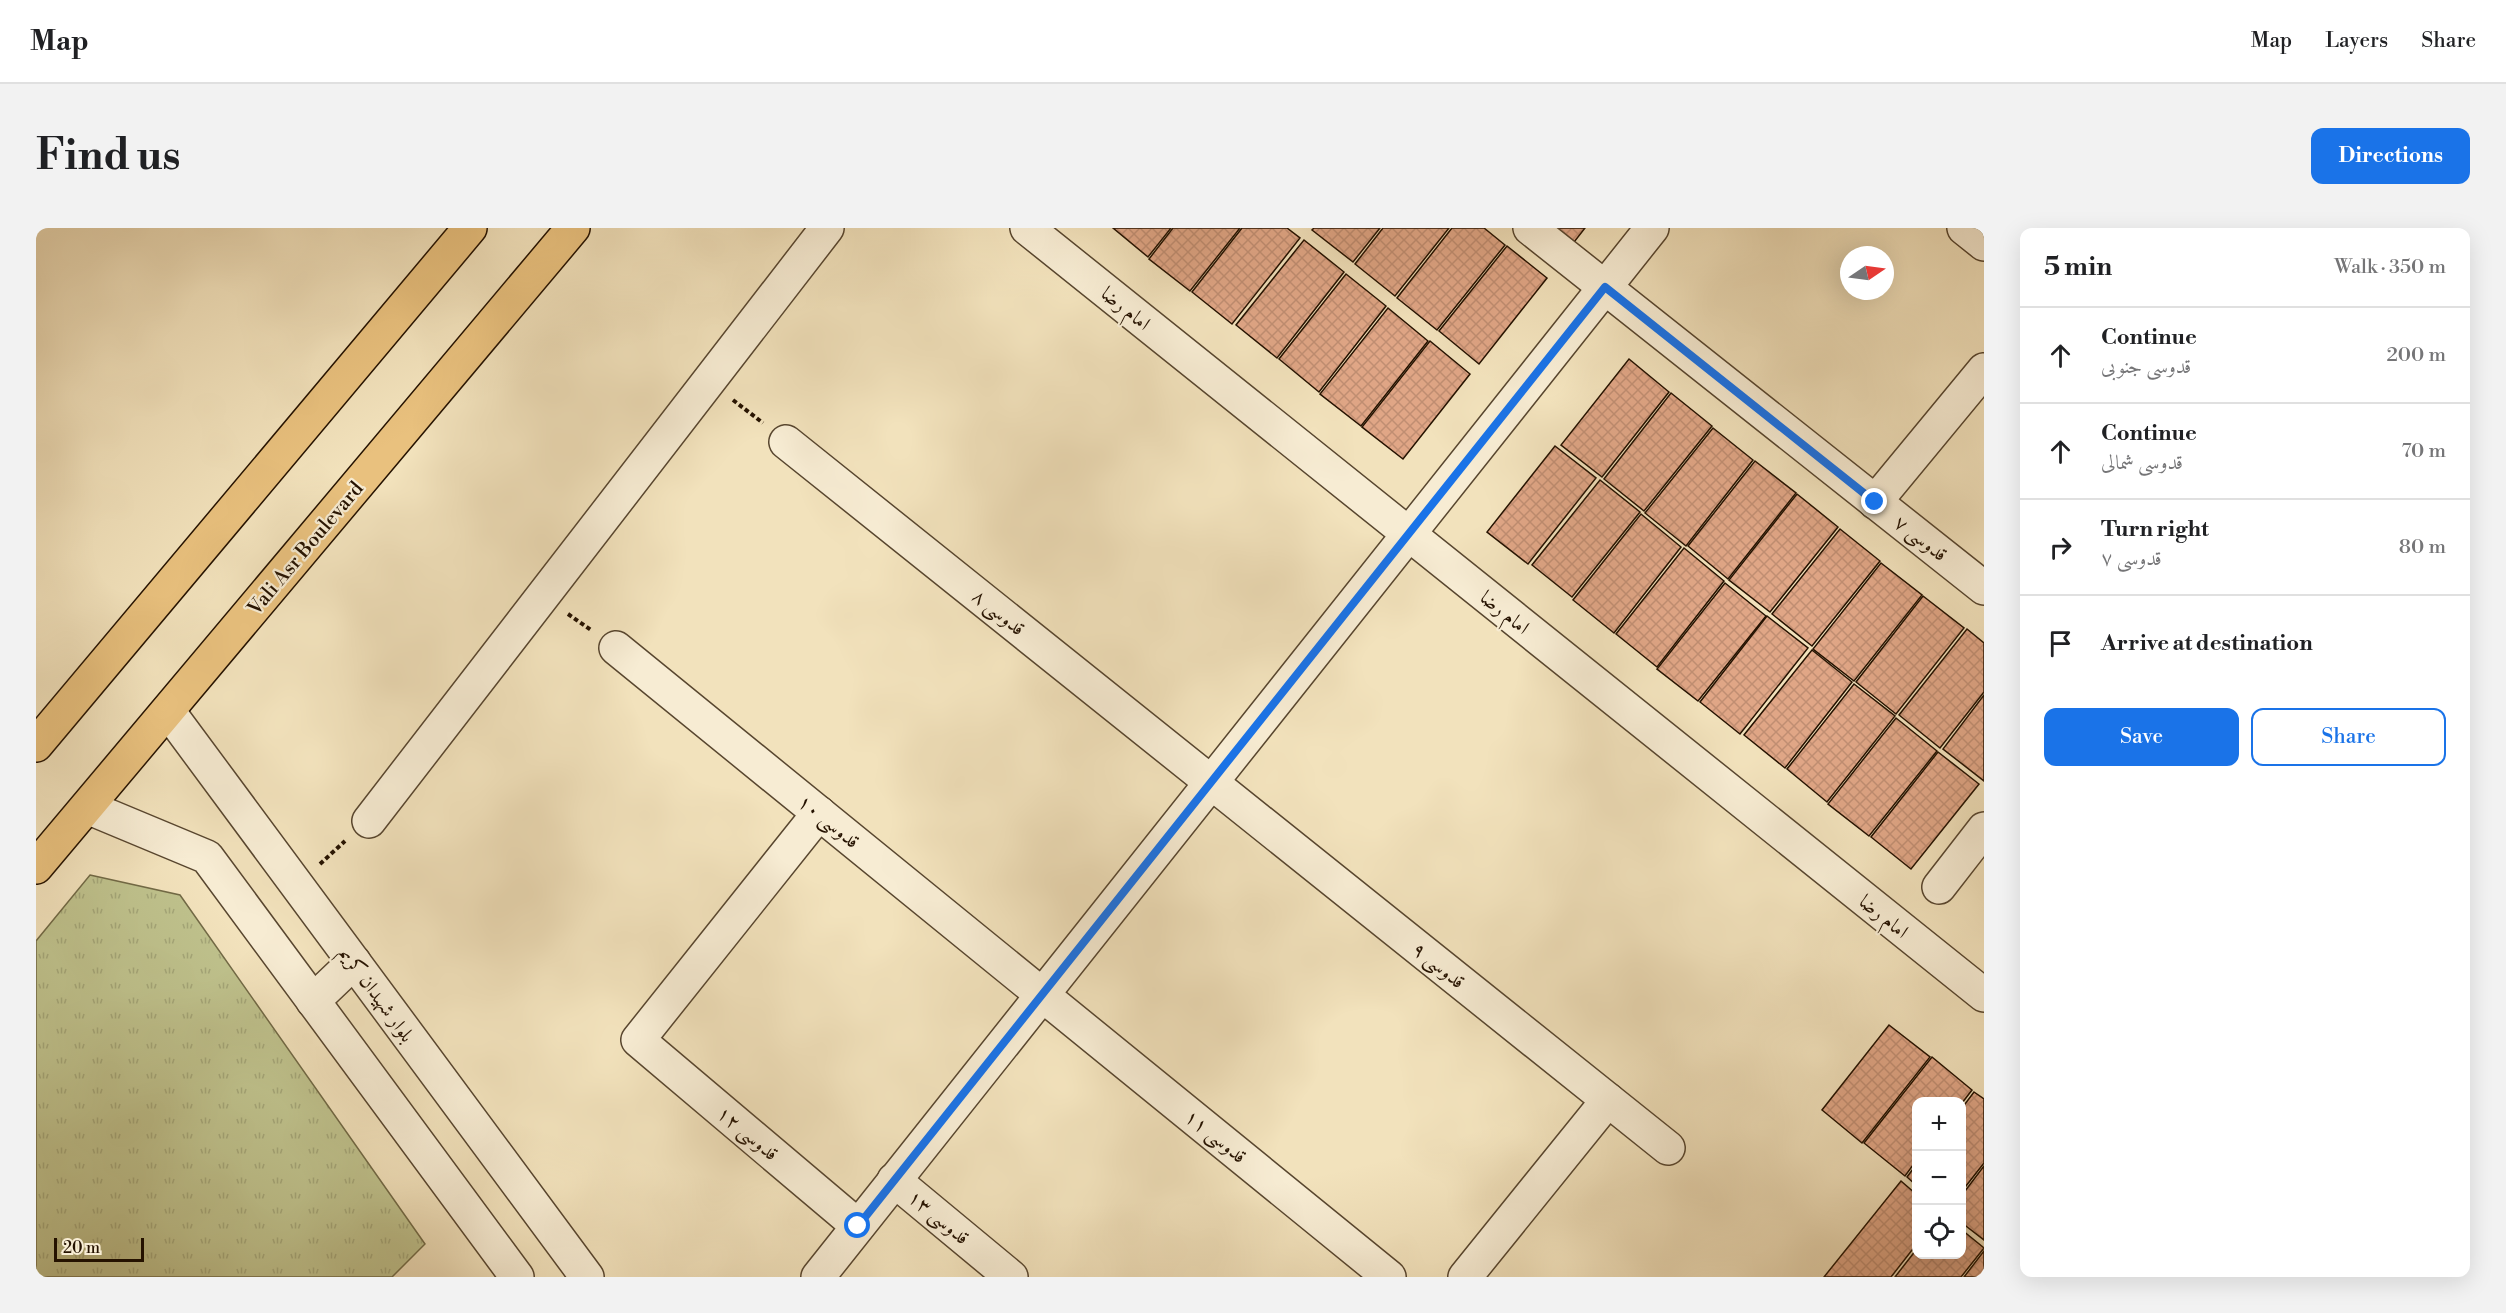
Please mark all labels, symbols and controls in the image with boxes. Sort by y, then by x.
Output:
text: Map [30,24,89,59]
text: Map [2251,28,2292,54]
text: Layers [2325,28,2388,54]
text: Share [2421,28,2476,54]
button: Directions [2311,128,2470,184]
text: Find us [36,130,180,183]
north arrow [1840,246,1894,300]
text: 5 min [2044,251,2112,283]
text: Walk · 350 m [2334,255,2446,280]
street label: امام رضا [1093,282,1155,340]
text: Continue [2101,324,2197,351]
icon: ahead [2044,339,2077,372]
text: 200 m [2386,343,2446,368]
text: قدوسی جنوبی [2101,355,2191,380]
text: Continue [2101,420,2197,447]
icon: ahead [2044,435,2077,468]
text: 70 m [2402,439,2446,464]
text: قدوسی شمالی [2101,451,2183,476]
street label: Vali Asr Boulevard [242,476,370,622]
route end [1861,488,1887,514]
street label: قدوسی ۷ [1888,511,1952,568]
text: Turn right [2101,516,2209,543]
icon: right [2044,531,2077,564]
text: 80 m [2399,535,2446,560]
text: قدوسی ۷ [2101,547,2162,572]
street label: قدوسی ۸ [966,584,1029,643]
street label: امام رضا [1472,586,1534,644]
icon: arrive [2044,627,2077,660]
text: Arrive at destination [2101,630,2313,657]
button: Save [2044,708,2239,766]
button: Share [2251,708,2446,766]
street label: قدوسی ۱۰ [791,790,864,855]
street label: امام رضا [1851,890,1913,948]
street label: قدوسی ۹ [1406,937,1469,996]
street label: بلوار شهیدان کریم [329,942,419,1050]
map controls [1912,1097,1966,1259]
button: + [1912,1097,1966,1151]
street label: قدوسی ۱۲ [711,1101,783,1168]
street label: قدوسی ۱۱ [1178,1105,1251,1170]
button: − [1912,1151,1966,1205]
street label: قدوسی ۱۳ [902,1185,974,1252]
button: locate [1912,1205,1966,1259]
route start [844,1212,870,1238]
scale bar [54,1235,144,1262]
text: 20 m [63,1238,100,1258]

